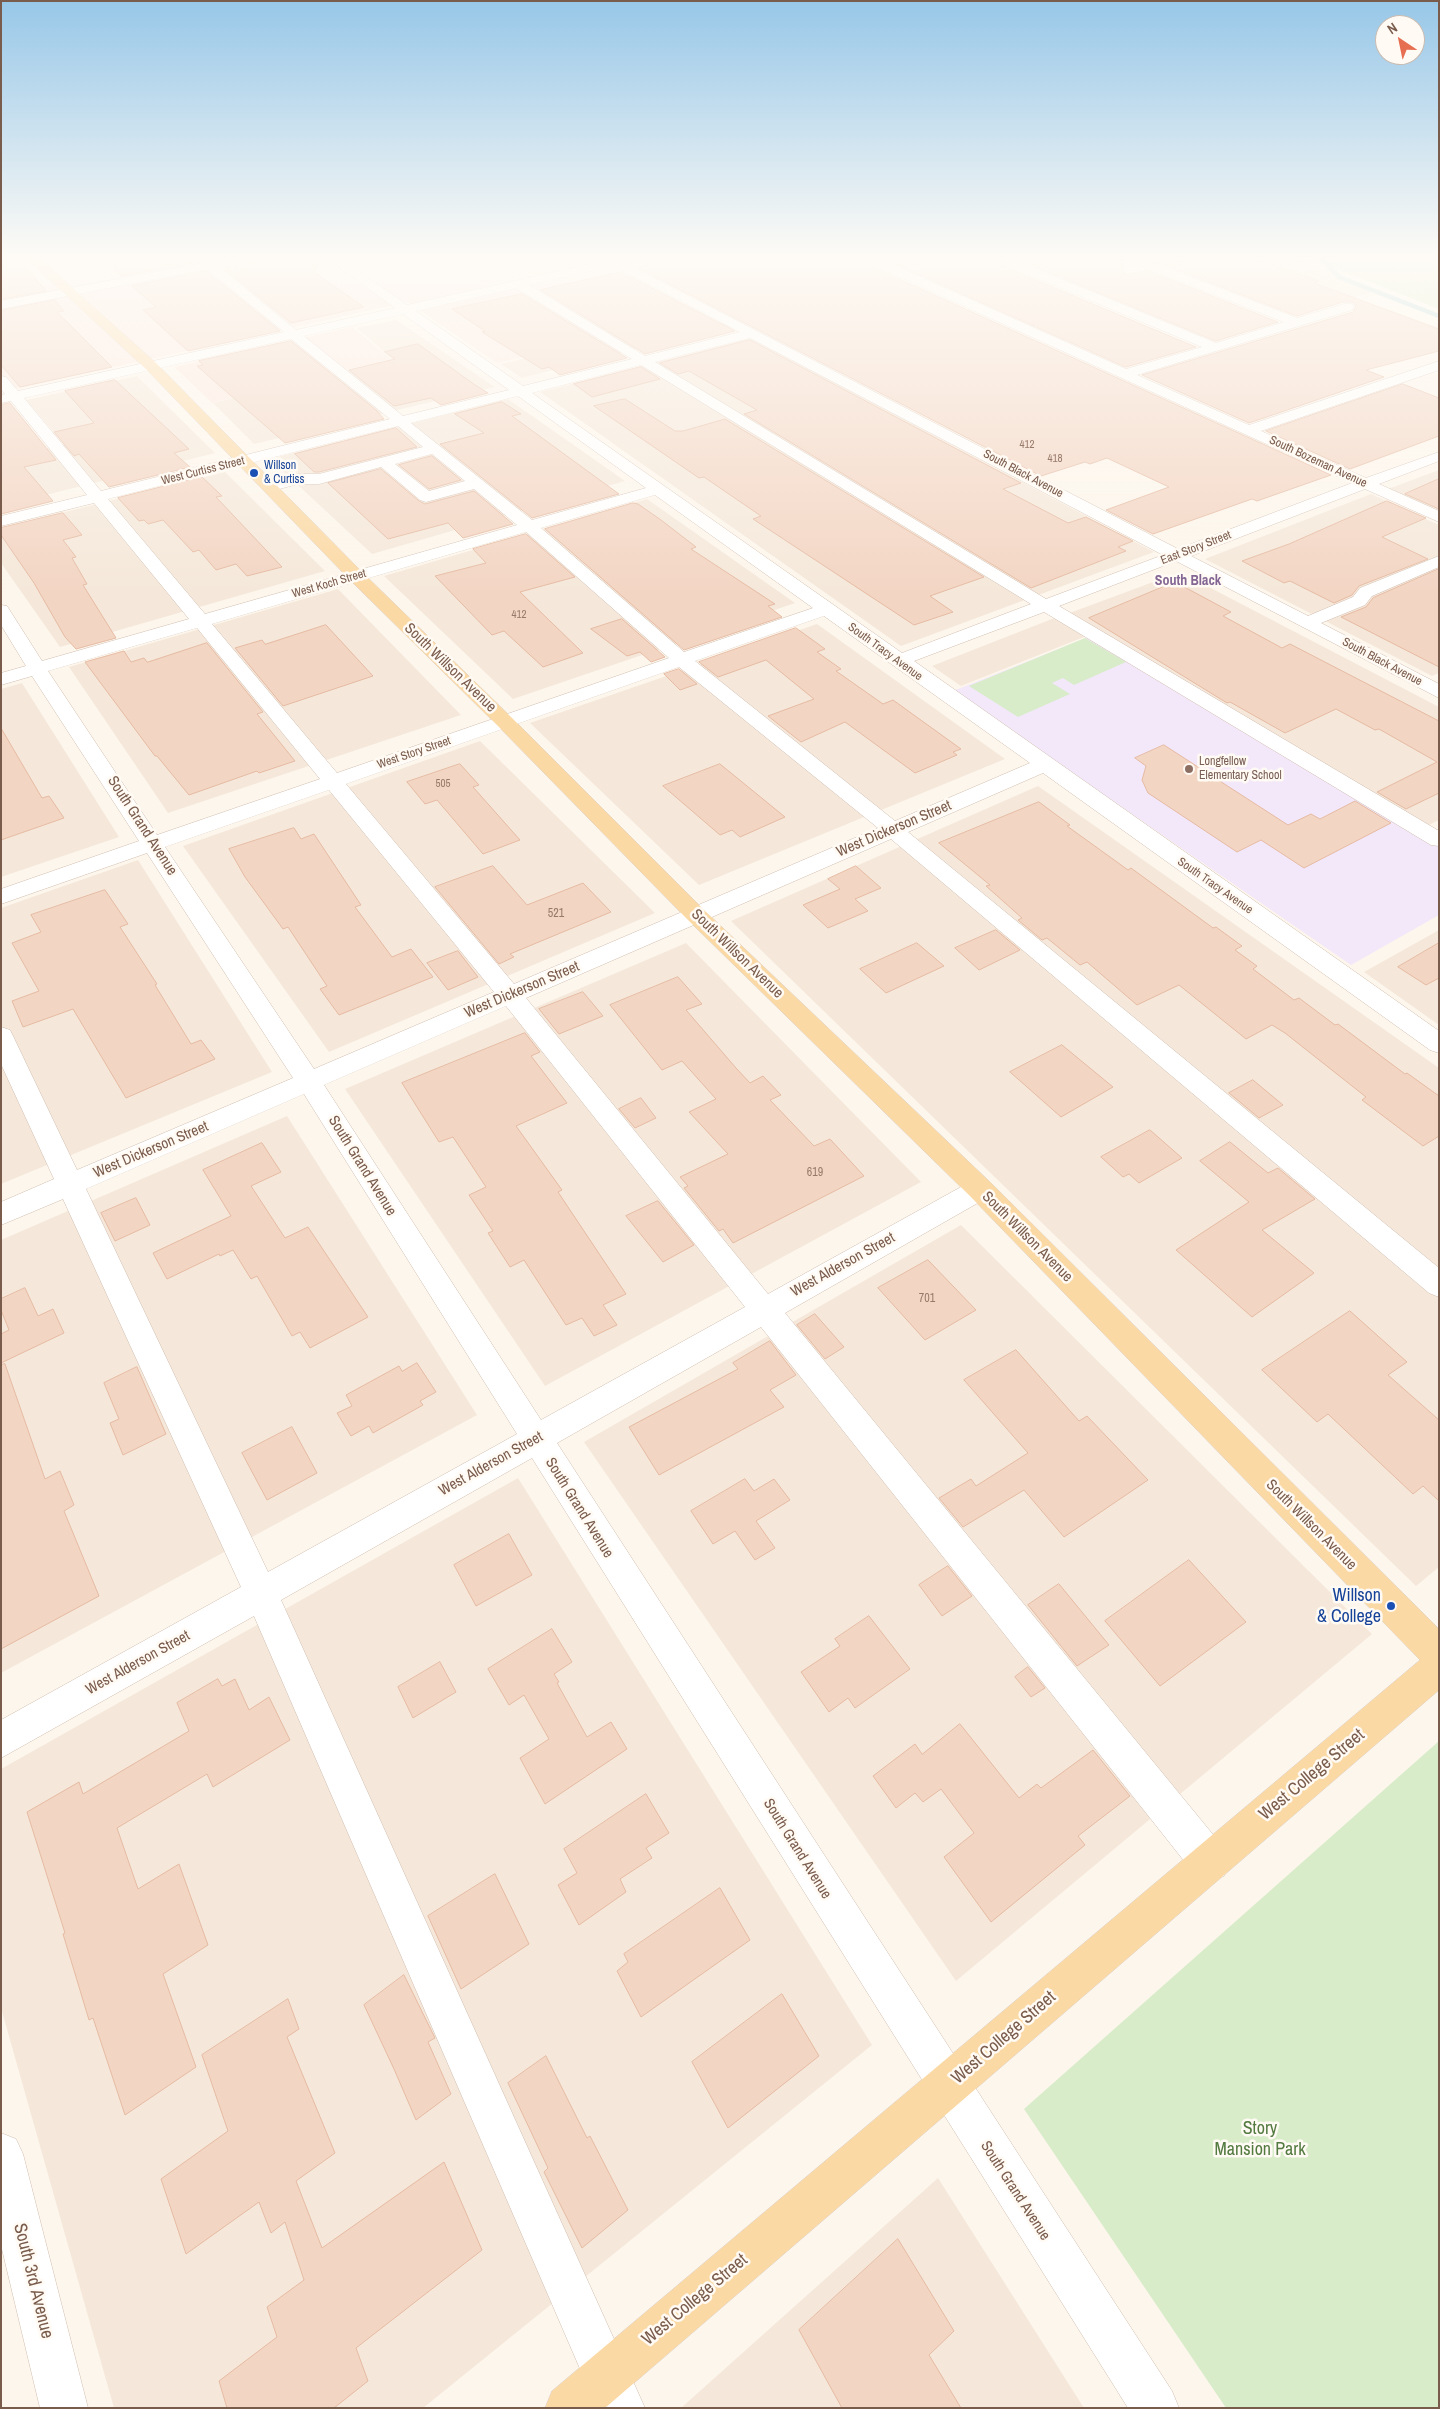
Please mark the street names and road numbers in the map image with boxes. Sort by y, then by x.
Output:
street label: South Bozeman Avenue [1267,433,1369,491]
street label: South Black Avenue [981,447,1065,501]
street label: West Curtiss Street [160,454,246,488]
street label: East Story Street [1159,528,1233,568]
street label: West Koch Street [290,567,368,601]
street label: South Willson Avenue [400,620,500,716]
street label: South Tracy Avenue [845,620,925,684]
street label: South Black Avenue [1340,635,1424,689]
street label: West Story Street [375,734,453,772]
street label: South Grand Avenue [103,773,181,879]
street label: West Dickerson Street [834,797,954,861]
street label: South Tracy Avenue [1175,855,1255,917]
street label: South Willson Avenue [687,906,787,1002]
street label: West Dickerson Street [462,958,582,1022]
street label: South Grand Avenue [324,1113,400,1219]
street label: West Dickerson Street [91,1118,211,1182]
street label: South Willson Avenue [978,1188,1076,1286]
street label: West Alderson Street [788,1229,898,1301]
street label: West Alderson Street [436,1428,546,1500]
street label: South Grand Avenue [541,1455,617,1561]
street label: South Willson Avenue [1262,1476,1360,1574]
street label: West Alderson Street [83,1627,193,1699]
street label: West College Street [1255,1725,1369,1825]
street label: South Grand Avenue [759,1796,835,1902]
street label: West College Street [947,1987,1061,2089]
street label: South Grand Avenue [976,2138,1054,2244]
street label: South 3rd Avenue [8,2221,58,2341]
street label: West College Street [638,2250,752,2350]

